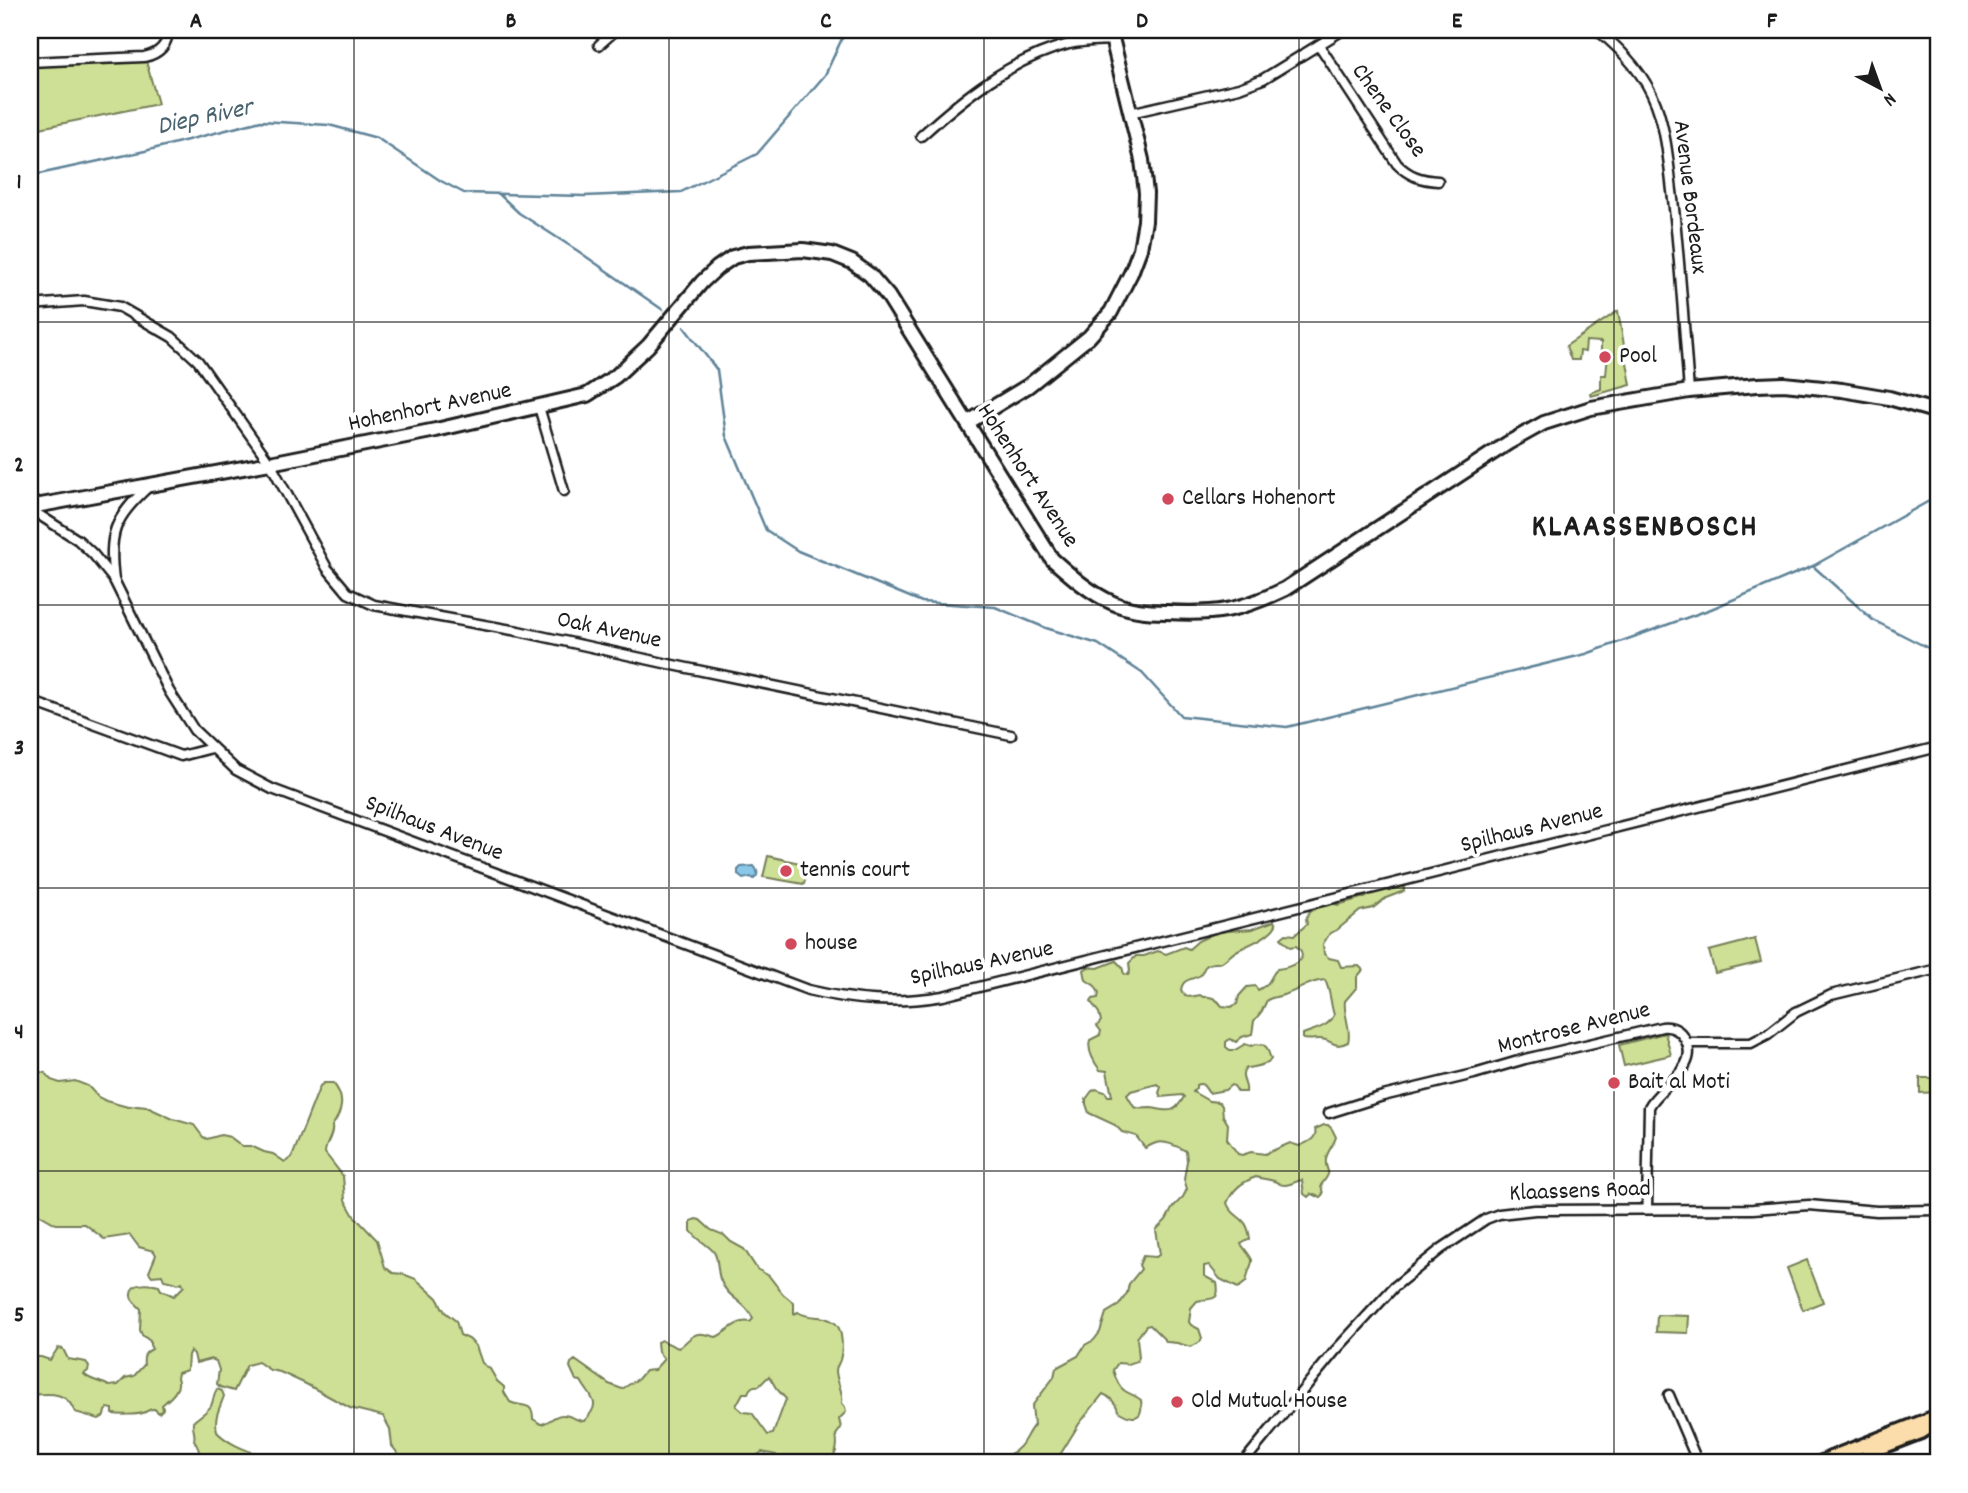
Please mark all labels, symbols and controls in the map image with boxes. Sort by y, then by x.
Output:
text: A [190,6,202,39]
text: B [506,6,517,39]
text: C [820,6,832,39]
text: D [1136,6,1148,39]
text: E [1452,6,1463,39]
text: F [1767,6,1778,39]
north arrow [1846,52,1916,122]
street label: Chene Close [1342,57,1434,165]
text: N [1876,85,1901,111]
water label: Diep River [154,89,260,146]
street label: Avenue Bordeaux [1663,118,1715,276]
text: 1 [16,167,22,200]
place label: Pool [1619,340,1657,374]
marker: Pool [1597,349,1613,365]
street label: Hohenhort Avenue [345,374,515,442]
street label: Hohenhort Avenue [967,397,1087,555]
text: 2 [14,450,24,483]
place label: Cellars Hohenort [1182,482,1336,516]
marker: Cellars Hohenort [1160,491,1176,507]
district label: KLAASSENBOSCH [1531,506,1759,552]
street label: Oak Avenue [554,603,664,659]
text: 3 [14,733,24,766]
street label: Spilhaus Avenue [360,787,508,871]
street label: Spilhaus Avenue [1457,795,1607,863]
place label: tennis court [800,854,910,888]
marker: tennis court [778,863,794,879]
place label: house [805,927,858,961]
street label: Spilhaus Avenue [907,932,1057,996]
marker: house [783,936,799,952]
street label: Montrose Avenue [1494,994,1654,1064]
text: 4 [14,1017,24,1050]
place label: Bait al Moti [1628,1066,1730,1100]
marker: Bait al Moti [1606,1075,1622,1091]
street label: Klaassens Road [1509,1173,1651,1211]
text: 5 [14,1300,24,1333]
place label: Old Mutual House [1191,1385,1347,1419]
marker: Old Mutual House [1169,1394,1185,1410]

